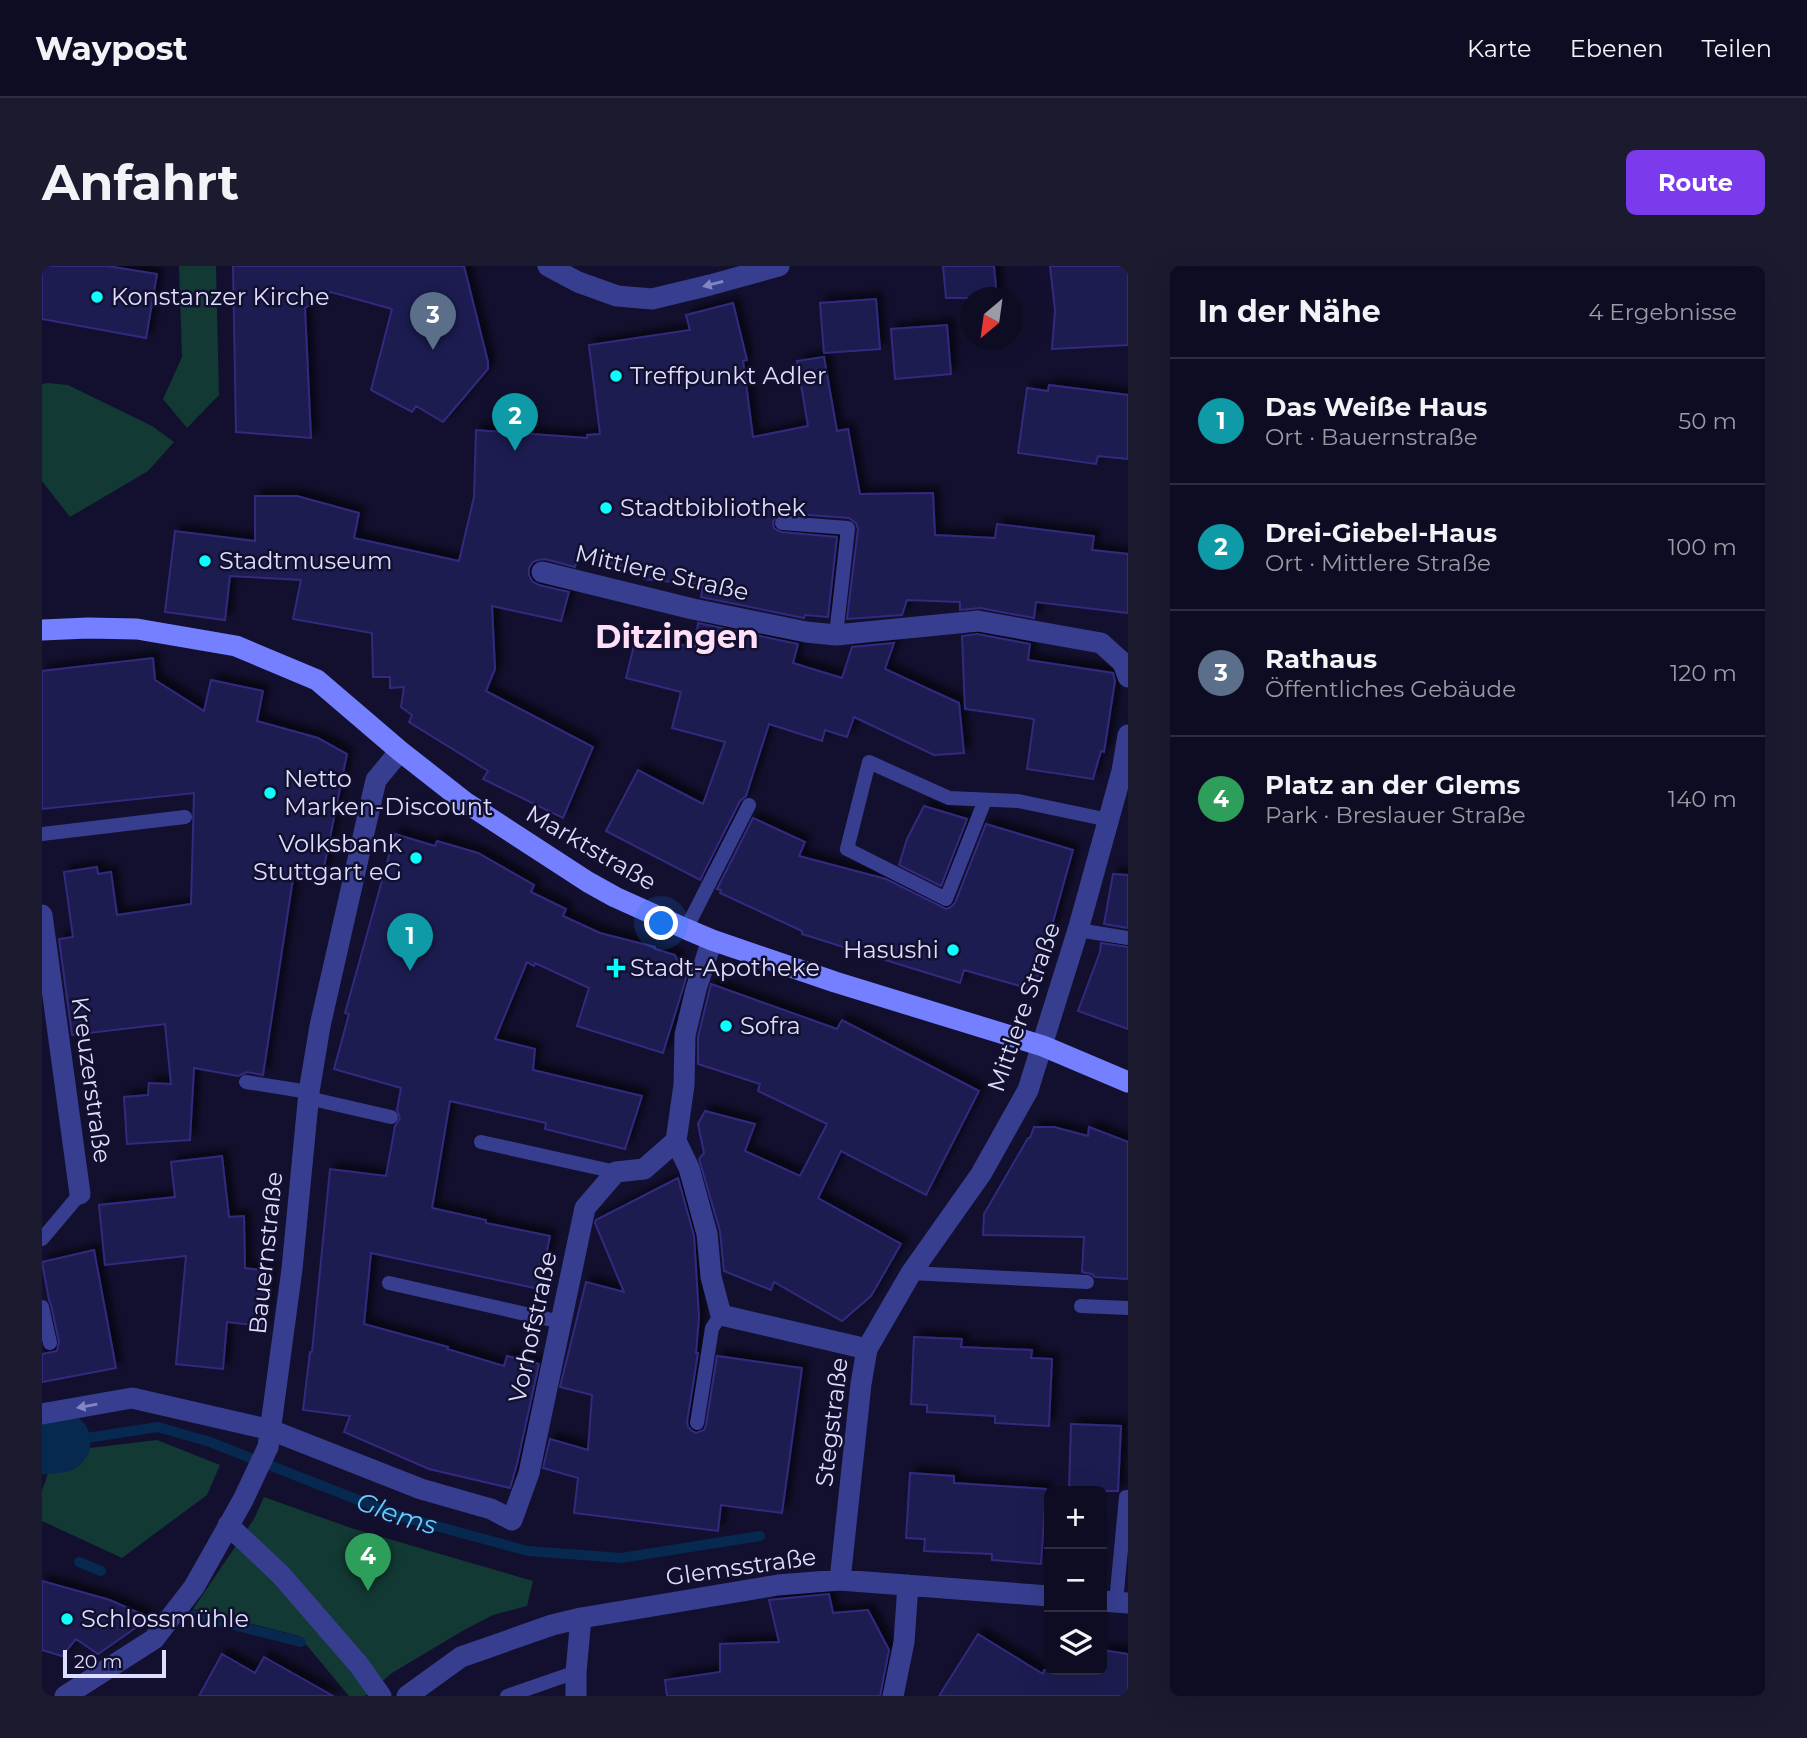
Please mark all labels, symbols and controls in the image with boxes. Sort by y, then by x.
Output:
text: Waypost [35,28,188,68]
text: Karte [1467,34,1532,63]
text: Ebenen [1570,34,1663,63]
text: Teilen [1701,34,1772,63]
button: Route [1626,150,1765,215]
text: Anfahrt [42,153,239,212]
one-way arrow [702,279,724,290]
place label: Konstanzer Kirche [111,282,329,311]
north arrow [960,287,1023,350]
marker: Konstanzer Kirche [89,289,105,305]
pin: 3 [410,292,456,350]
text: In der Nähe [1198,293,1381,330]
text: 4 Ergebnisse [1588,298,1737,326]
place label: Treffpunkt Adler [630,361,827,390]
marker: Treffpunkt Adler [608,368,624,384]
text: Das Weiße Haus [1265,391,1487,423]
pin: 2 [492,393,538,451]
text: 1 [1216,407,1226,435]
text: 50 m [1678,407,1737,435]
text: Ort · Bauernstraße [1265,423,1478,451]
place label: Stadtbibliothek [620,493,806,522]
marker: Stadtbibliothek [598,500,614,516]
text: Drei-Giebel-Haus [1265,517,1497,549]
text: 2 [1214,533,1228,561]
text: 100 m [1668,533,1737,561]
street label: Mittlere Straße [573,538,752,607]
place label: Stadtmuseum [219,546,392,575]
text: Ort · Mittlere Straße [1265,549,1491,577]
marker: Stadtmuseum [197,553,213,569]
district label: Ditzingen [595,617,759,656]
text: Rathaus [1265,643,1377,675]
text: 3 [1214,659,1228,687]
text: 120 m [1670,659,1737,687]
text: Öffentliches Gebäude [1265,675,1516,703]
place label: Netto Marken-Discount [284,764,493,821]
text: Platz an der Glems [1265,769,1520,801]
marker: Netto Marken-Discount [262,785,278,801]
text: 4 [1213,785,1229,813]
text: 140 m [1668,785,1737,813]
street label: Marktstraße [521,799,661,896]
text: Park · Breslauer Straße [1265,801,1526,829]
place label: Volksbank Stuttgart eG [253,829,403,886]
marker: Volksbank Stuttgart eG [408,850,424,866]
your location [644,906,678,940]
pin: 1 [387,913,433,971]
street label: Mittlere Straße [981,918,1066,1095]
place label: Hasushi [843,935,939,964]
marker: Hasushi [945,942,961,958]
place label: Stadt-Apotheke [630,953,820,982]
marker: Stadt-Apotheke [608,960,624,976]
street label: Kreuzerstraße [65,995,118,1165]
place label: Sofra [740,1011,801,1040]
marker: Sofra [718,1018,734,1034]
street label: Bauernstraße [243,1170,288,1336]
street label: Vorhofstraße [502,1249,563,1405]
street label: Stegstraße [809,1356,854,1488]
one-way arrow [76,1401,98,1412]
water label: Glems [352,1485,441,1542]
map controls [1044,1486,1107,1675]
button: + [1044,1486,1107,1549]
pin: 4 [345,1533,391,1591]
street label: Glemsstraße [664,1542,818,1591]
button: − [1044,1549,1107,1612]
place label: Schlossmühle [81,1604,249,1633]
marker: Schlossmühle [59,1611,75,1627]
button: layers [1044,1612,1107,1675]
scale bar [63,1647,166,1679]
text: 20 m [74,1650,122,1673]

